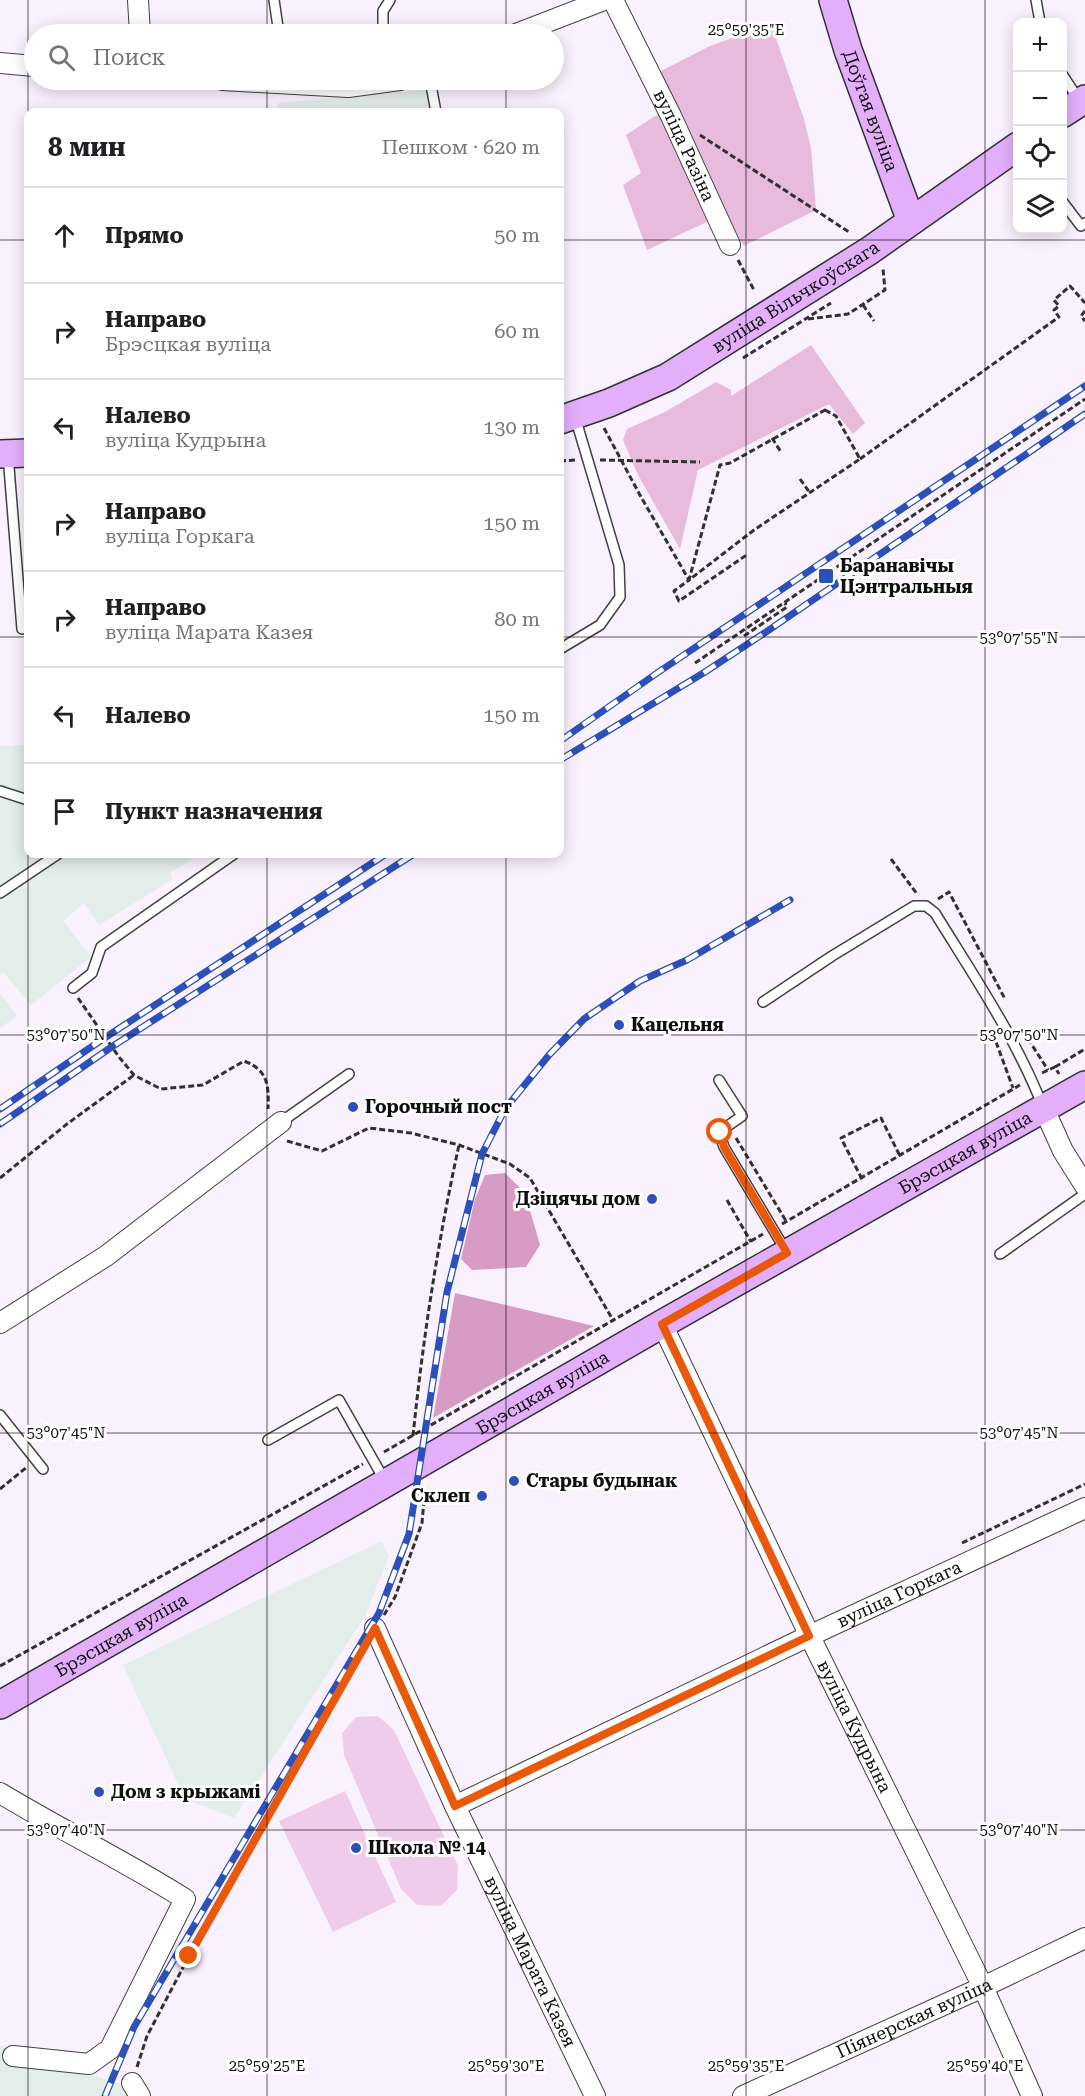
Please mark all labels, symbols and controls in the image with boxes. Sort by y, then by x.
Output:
map controls [1013,18,1067,234]
button: + [1013,18,1067,72]
text: 25°59'35"E [708,21,784,39]
search box [24,24,564,90]
icon: search [45,41,78,74]
text: Поиск [93,45,165,70]
street label: Доўгая вуліца [839,47,903,174]
button: − [1013,72,1067,126]
street label: вуліца Разіна [649,86,720,205]
button: locate [1013,126,1067,180]
text: 8 мин [48,132,126,162]
text: Пешком · 620 m [382,135,540,159]
button: layers [1013,180,1067,234]
icon: ahead [48,219,81,252]
text: Прямо [105,223,184,248]
text: 50 m [494,223,540,247]
street label: вуліца Вільчкоўскага [708,236,883,357]
text: Направо [105,307,206,332]
icon: right [48,315,81,348]
text: 60 m [494,319,540,343]
text: Брэсцкая вуліца [105,332,271,356]
text: Налево [105,403,191,428]
icon: left [48,411,81,444]
text: 130 m [483,415,540,439]
text: вуліца Кудрына [105,428,266,452]
text: Направо [105,499,206,524]
icon: right [48,507,81,540]
text: 150 m [483,511,540,535]
text: вуліца Горкага [105,524,255,548]
place label: Баранавічы Цэнтральныя [840,555,973,597]
marker: Баранавічы Цэнтральныя [817,567,835,585]
text: Направо [105,595,206,620]
icon: right [48,603,81,636]
text: 80 m [494,607,540,631]
text: вуліца Марата Казея [105,620,313,644]
text: 53°07'55"N [979,629,1059,647]
icon: left [48,699,81,732]
text: Налево [105,703,191,728]
text: 150 m [483,703,540,727]
icon: arrive [48,795,81,828]
text: Пункт назначения [105,799,323,824]
place label: Кацельня [631,1014,724,1035]
marker: Кацельня [612,1018,626,1032]
text: 53°07'50"N [26,1026,106,1044]
text: 53°07'50"N [979,1026,1059,1044]
place label: Горочный пост [365,1096,512,1117]
marker: Горочный пост [346,1100,360,1114]
street label: Брэсцкая вуліца [895,1106,1035,1198]
route start [706,1118,732,1144]
place label: Дзіцячы дом [516,1188,640,1209]
marker: Дзіцячы дом [645,1192,659,1206]
street label: Брэсцкая вуліца [472,1346,613,1439]
text: 53°07'45"N [26,1424,106,1442]
text: 53°07'45"N [979,1424,1059,1442]
place label: Стары будынак [526,1470,678,1491]
marker: Стары будынак [507,1474,521,1488]
place label: Склеп [411,1485,470,1506]
marker: Склеп [475,1489,489,1503]
street label: вуліца Горкага [833,1556,965,1632]
street label: Брэсцкая вуліца [51,1588,191,1681]
street label: вуліца Кудрына [813,1656,896,1796]
place label: Дом з крыжамі [111,1781,260,1802]
marker: Дом з крыжамі [92,1785,106,1799]
text: 53°07'40"N [26,1821,106,1839]
text: 53°07'40"N [979,1821,1059,1839]
place label: Школа № 14 [368,1837,486,1858]
marker: Школа № 14 [349,1841,363,1855]
street label: вуліца Марата Казея [480,1872,581,2051]
route end [175,1942,201,1968]
street label: Піянерская вуліца [833,1973,995,2062]
text: 25°59'25"E [229,2057,305,2075]
text: 25°59'30"E [468,2057,544,2075]
text: 25°59'35"E [708,2057,784,2075]
text: 25°59'40"E [947,2057,1023,2075]

